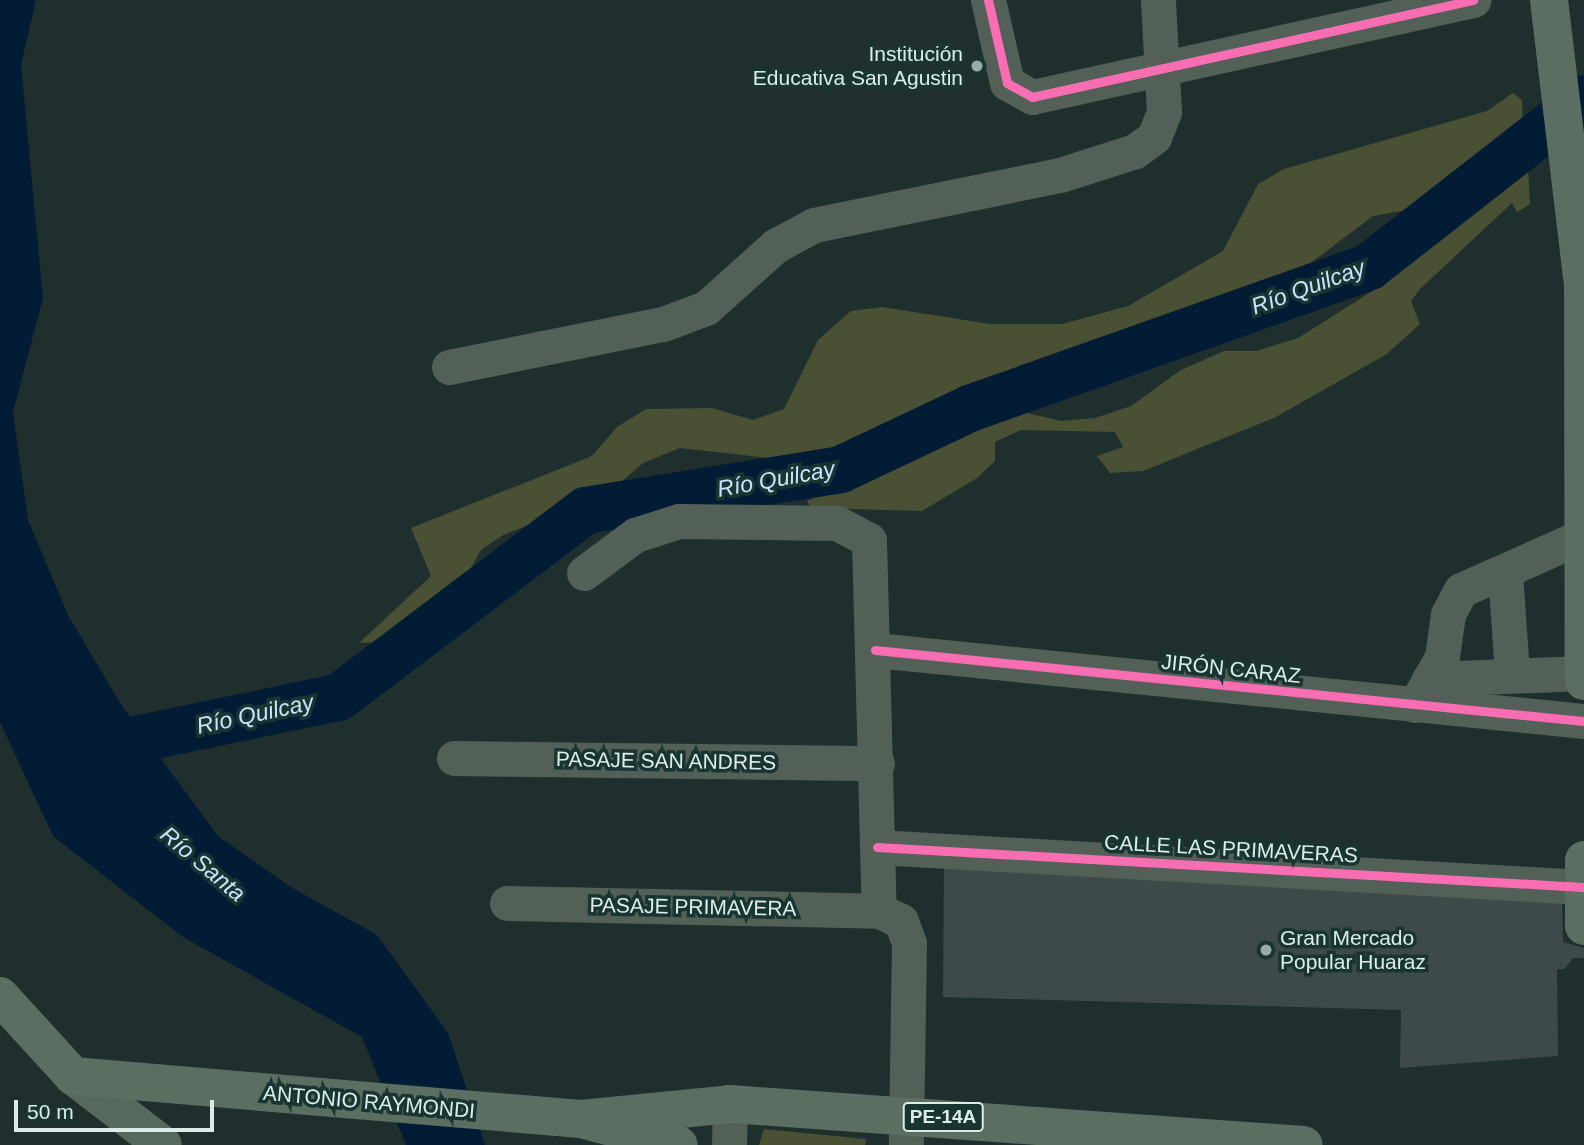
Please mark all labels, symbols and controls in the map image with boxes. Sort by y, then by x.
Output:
place label: Institución Educativa San Agustin [752,41,963,91]
marker: Institución Educativa San Agustin [969,58,985,74]
water label: Río Quilcay [1247,254,1369,320]
water label: Río Quilcay [715,455,837,503]
street label: JIRÓN CARAZ [1160,649,1302,689]
water label: Río Quilcay [194,688,316,740]
street label: PASAJE SAN ANDRES [555,746,777,776]
water label: Río Santa [155,821,251,907]
street label: CALLE LAS PRIMAVERAS [1103,830,1359,868]
street label: PASAJE PRIMAVERA [589,893,797,921]
place label: Gran Mercado Popular Huaraz [1280,925,1426,975]
marker: Gran Mercado Popular Huaraz [1258,942,1274,958]
street label: ANTONIO RAYMONDI [262,1080,476,1124]
scale bar [18,1086,217,1130]
text: 50 m [27,1100,74,1123]
road number: PE-14A [901,1102,985,1133]

